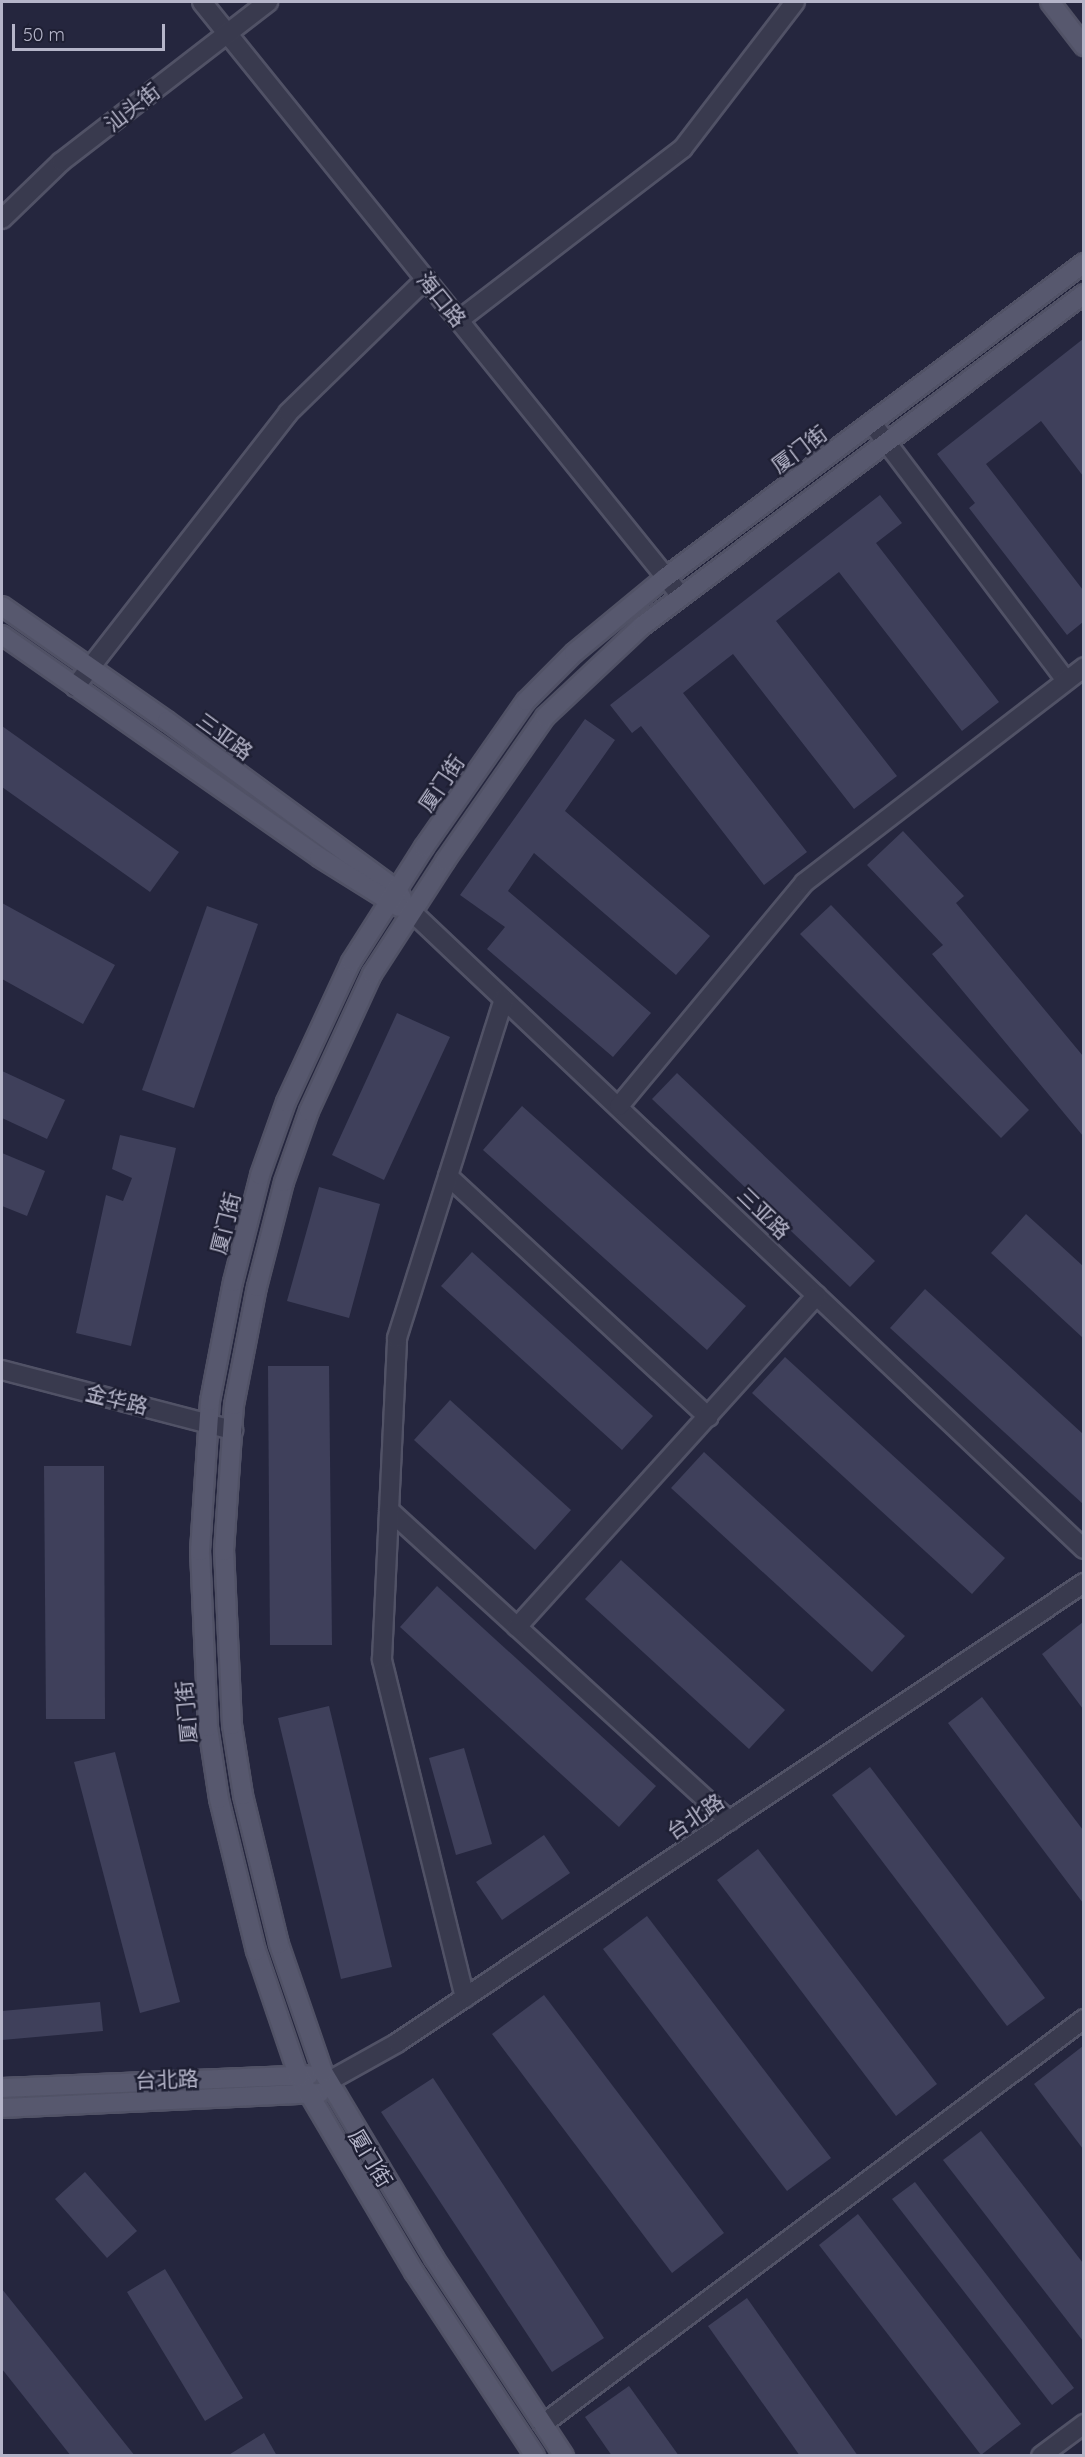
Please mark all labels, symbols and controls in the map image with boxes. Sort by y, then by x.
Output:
scale bar [15,12,168,50]
text: 50 m [23,23,65,46]
street label: 汕头街 [99,78,165,136]
street label: 海口路 [412,267,472,331]
street label: 厦门街 [766,420,832,478]
street label: 三亚路 [192,707,258,765]
street label: 厦门街 [413,750,469,816]
street label: 三亚路 [733,1182,795,1244]
street label: 厦门街 [205,1189,245,1257]
street label: 金华路 [83,1379,151,1419]
street label: 厦门街 [171,1680,201,1744]
street label: 台北路 [662,1788,728,1844]
street label: 台北路 [135,2065,199,2093]
street label: 厦门街 [344,2125,398,2191]

